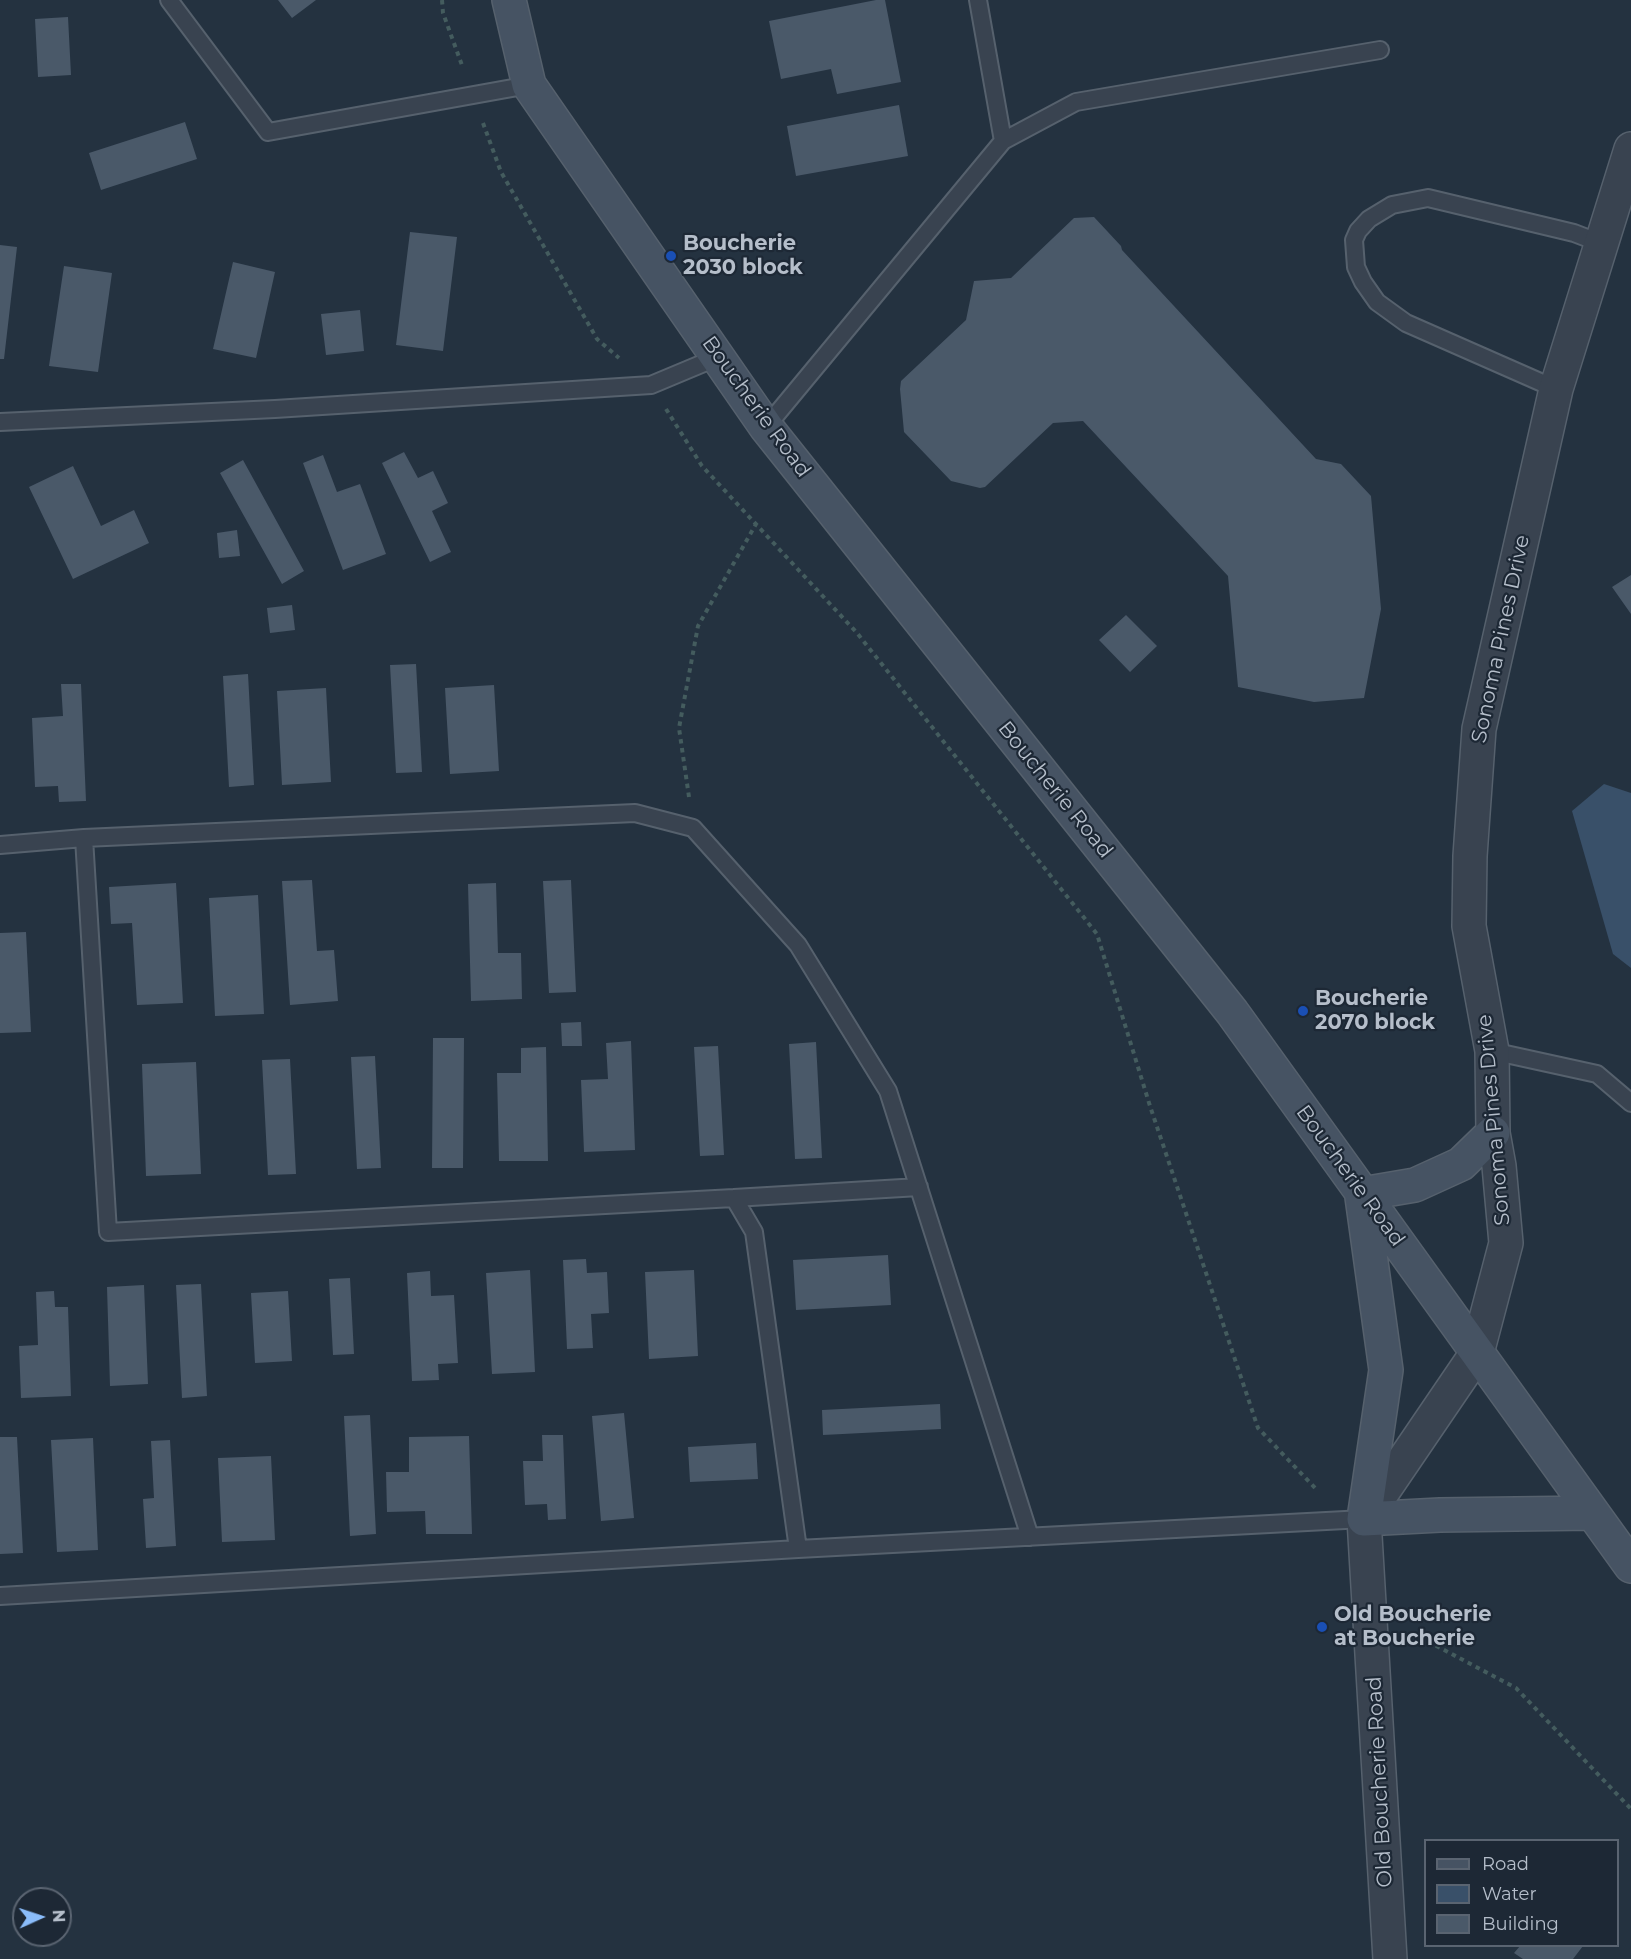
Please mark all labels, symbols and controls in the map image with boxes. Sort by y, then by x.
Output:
place label: Boucherie 2030 block [683,231,803,281]
marker: Boucherie 2030 block [664,249,678,263]
street label: Boucherie Road [696,331,816,483]
street label: Sonoma Pines Drive [1467,533,1535,745]
street label: Boucherie Road [992,717,1118,863]
place label: Boucherie 2070 block [1315,986,1435,1036]
marker: Boucherie 2070 block [1296,1004,1310,1018]
street label: Sonoma Pines Drive [1472,1013,1516,1227]
street label: Boucherie Road [1290,1100,1410,1252]
place label: Old Boucherie at Boucherie [1334,1602,1491,1652]
marker: Old Boucherie at Boucherie [1315,1620,1329,1634]
street label: Old Boucherie Road [1362,1676,1398,1888]
legend [1424,1839,1619,1947]
text: Road [1482,1853,1529,1875]
text: Water [1482,1883,1537,1905]
north arrow [12,1887,72,1947]
text: N [49,1909,68,1923]
text: Building [1482,1913,1559,1935]

